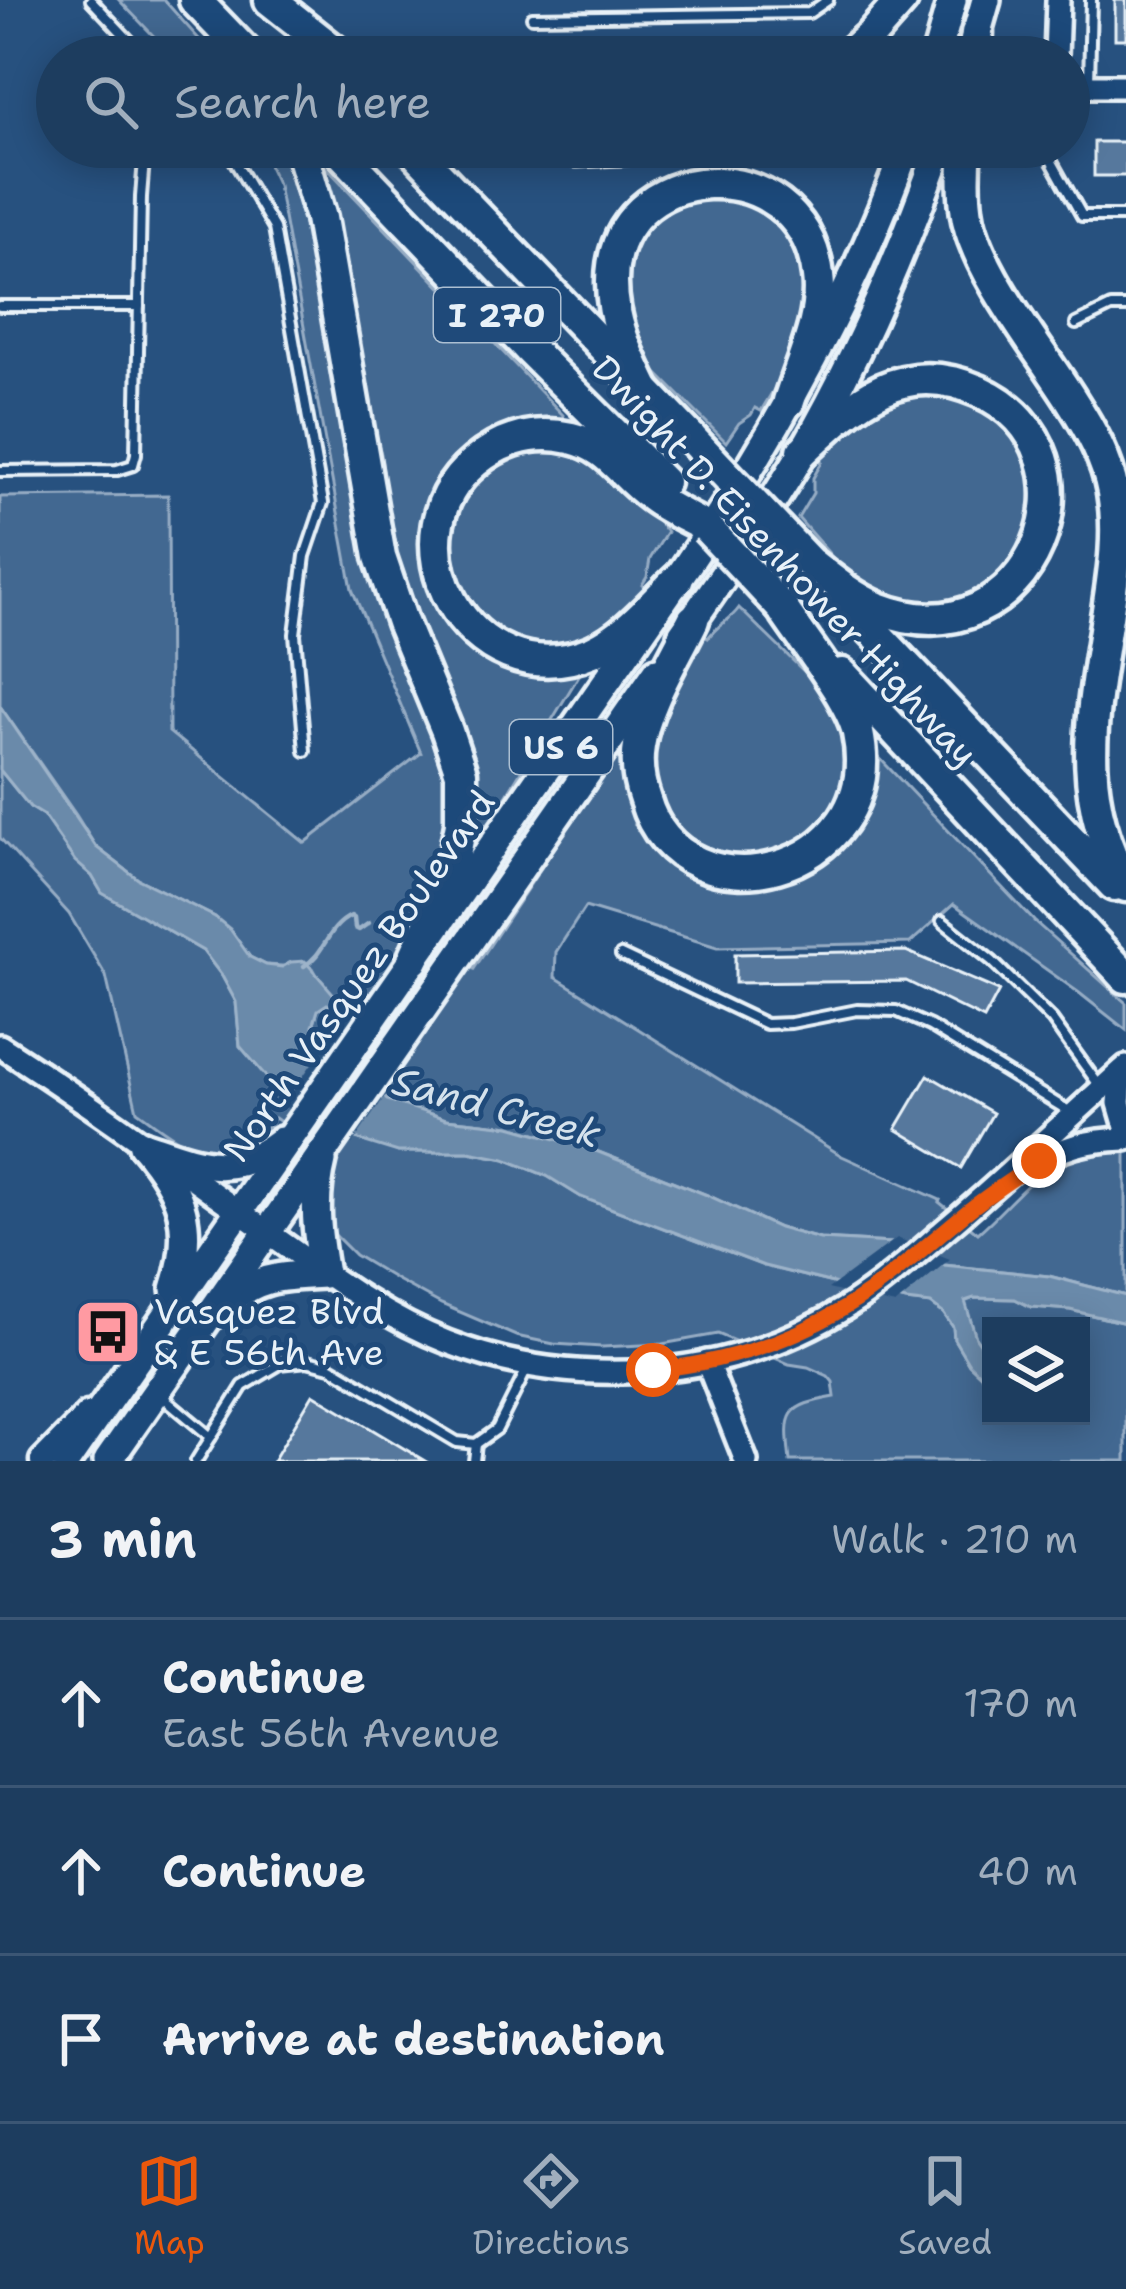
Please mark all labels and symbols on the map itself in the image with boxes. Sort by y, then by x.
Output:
road number: I 270 [434,288,560,342]
street label: Dwight D. Eisenhower Highway [581,345,989,777]
road number: US 6 [510,720,612,774]
street label: North Vasquez Boulevard [212,780,506,1172]
water label: Sand Creek [387,1054,607,1160]
route end [1012,1134,1066,1188]
place label: Vasquez Blvd & E 56th Ave [154,1287,384,1377]
bus stop icon: Vasquez Blvd & E 56th Ave [73,1297,143,1367]
route start [626,1343,680,1397]

